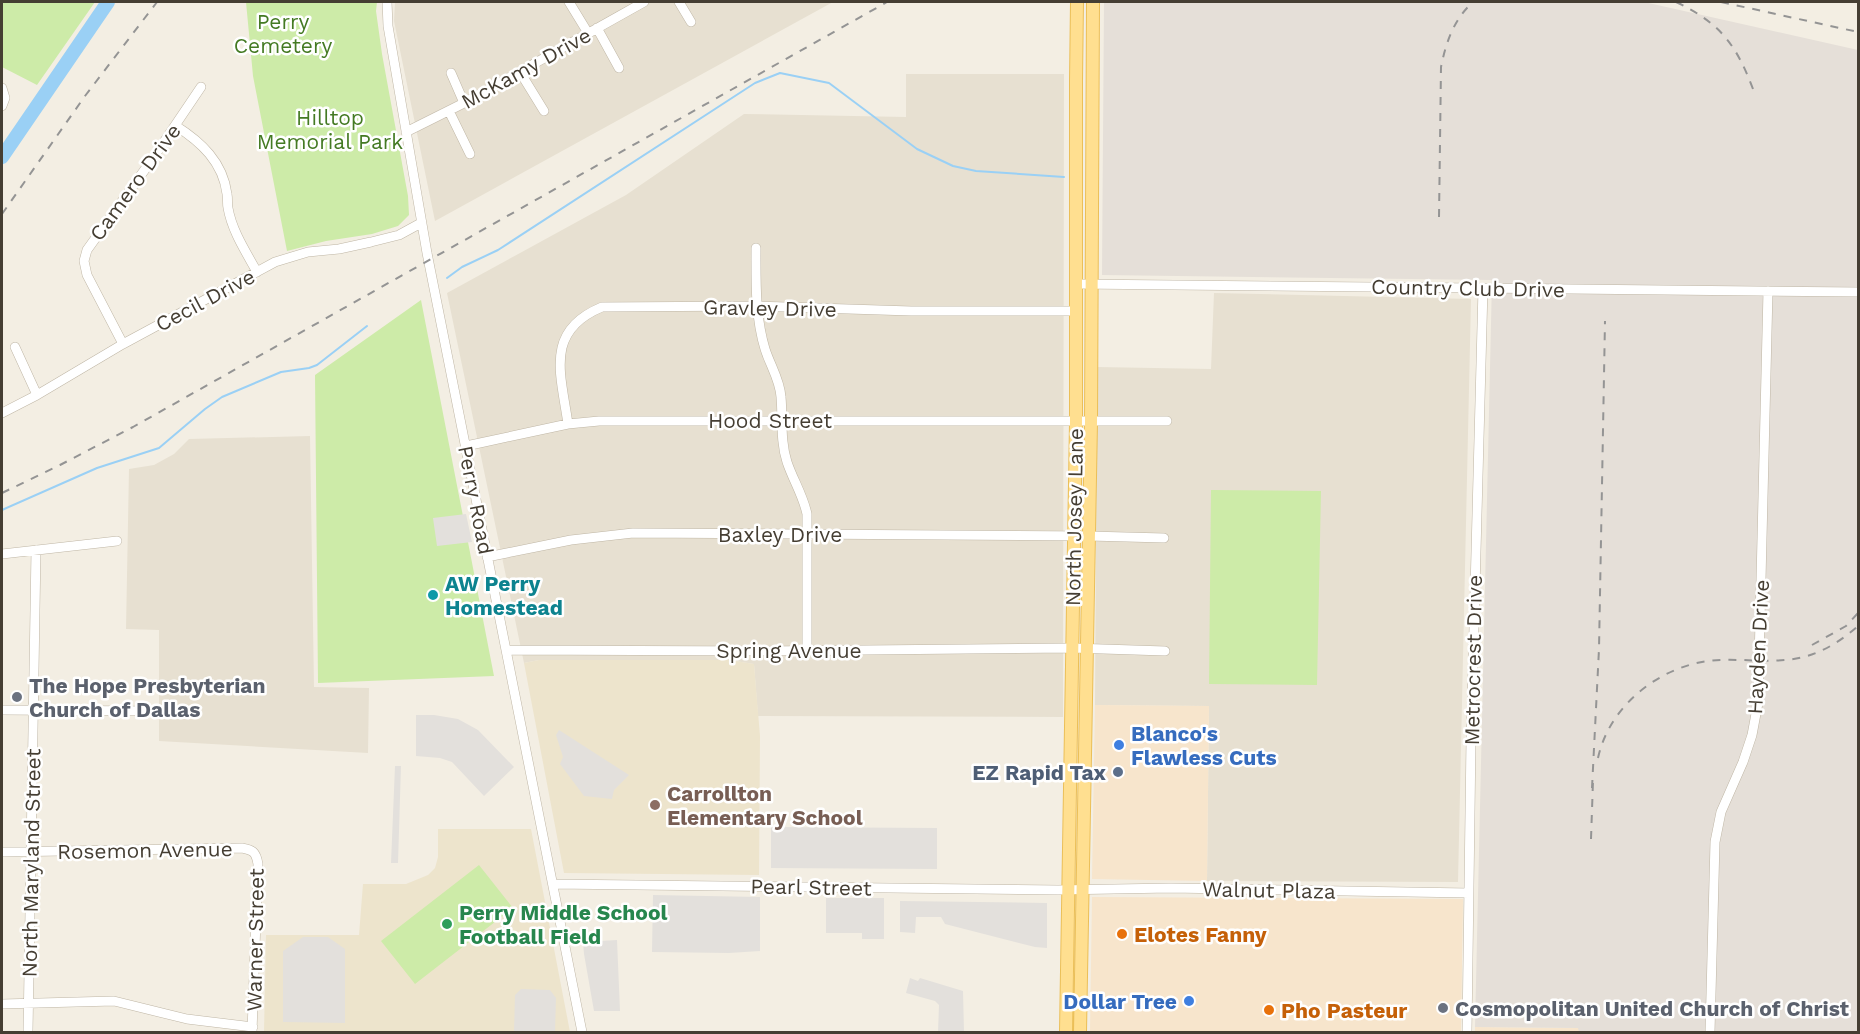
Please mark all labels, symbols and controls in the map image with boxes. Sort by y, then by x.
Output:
park label: Perry Cemetery [234,9,332,58]
street label: McKamy Drive [457,22,595,114]
park label: Hilltop Memorial Park [257,105,403,154]
street label: Camero Drive [84,119,186,245]
street label: Cecil Drive [151,263,259,337]
street label: Country Club Drive [1371,274,1565,302]
street label: Gravley Drive [703,294,837,322]
street label: Hood Street [708,408,832,433]
street label: North Josey Lane [1060,428,1088,606]
street label: Perry Road [453,443,499,557]
street label: Baxley Drive [718,522,842,547]
place label: AW Perry Homestead [445,571,563,620]
street label: Metrocrest Drive [1459,575,1487,745]
street label: Hayden Drive [1742,579,1774,715]
marker: AW Perry Homestead [426,588,440,602]
street label: Spring Avenue [716,638,862,663]
place label: The Hope Presbyterian Church of Dallas [29,673,266,722]
marker: The Hope Presbyterian Church of Dallas [10,690,24,704]
place label: Blanco's Flawless Cuts [1131,721,1277,770]
marker: Blanco's Flawless Cuts [1112,738,1126,752]
street label: North Maryland Street [17,748,45,978]
place label: EZ Rapid Tax [972,760,1107,785]
marker: EZ Rapid Tax [1111,765,1125,779]
place label: Carrollton Elementary School [667,781,863,830]
marker: Carrollton Elementary School [648,798,662,812]
street label: Rosemon Avenue [57,836,233,864]
street label: Warner Street [241,868,269,1012]
street label: Pearl Street [750,873,872,901]
street label: Walnut Plaza [1202,876,1336,904]
place label: Perry Middle School Football Field [459,900,668,949]
marker: Perry Middle School Football Field [440,917,454,931]
place label: Elotes Fanny [1134,922,1267,947]
marker: Elotes Fanny [1115,927,1129,941]
place label: Dollar Tree [1063,989,1177,1014]
marker: Dollar Tree [1182,994,1196,1008]
place label: Cosmopolitan United Church of Christ [1455,996,1849,1021]
place label: Pho Pasteur [1281,998,1407,1023]
marker: Cosmopolitan United Church of Christ [1436,1001,1450,1015]
marker: Pho Pasteur [1262,1003,1276,1017]

